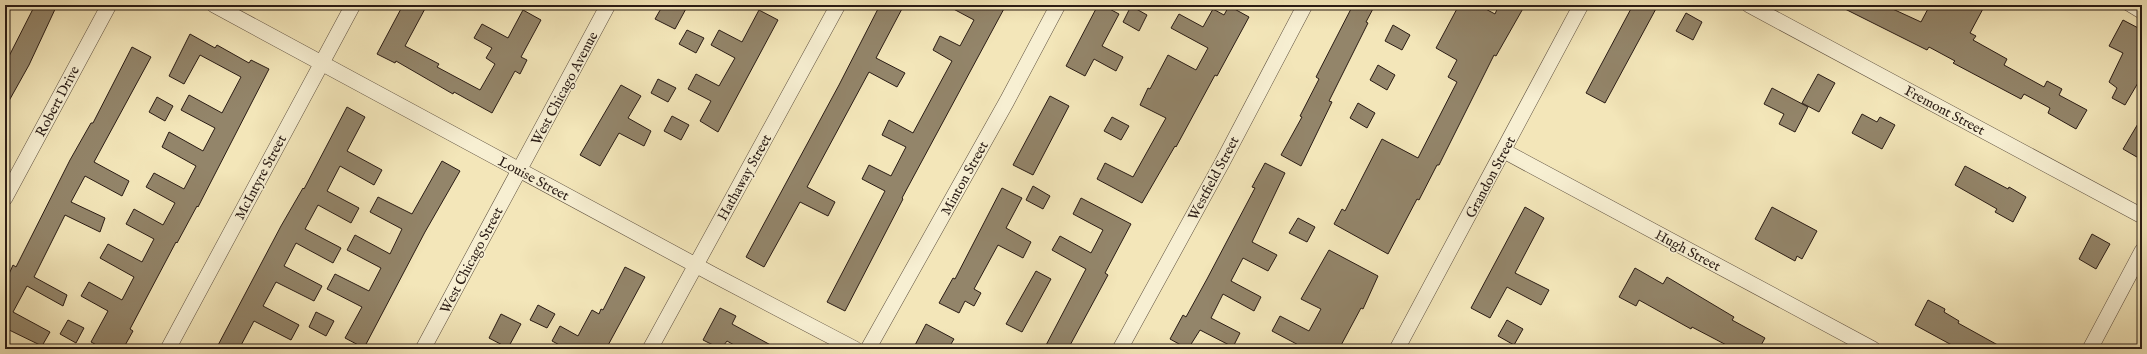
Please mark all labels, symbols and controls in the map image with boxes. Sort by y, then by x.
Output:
street label: West Chicago Avenue [527,28,603,148]
street label: Robert Drive [32,62,84,140]
street label: Fremont Street [1901,82,1988,140]
street label: Hathaway Street [714,131,776,224]
street label: McIntyre Street [231,132,291,223]
street label: Westfield Street [1184,133,1244,224]
street label: Grandon Street [1462,133,1520,221]
street label: Minton Street [937,138,993,219]
street label: Louise Street [495,153,572,205]
street label: West Chicago Street [436,204,508,317]
street label: Hugh Street [1652,226,1724,276]

